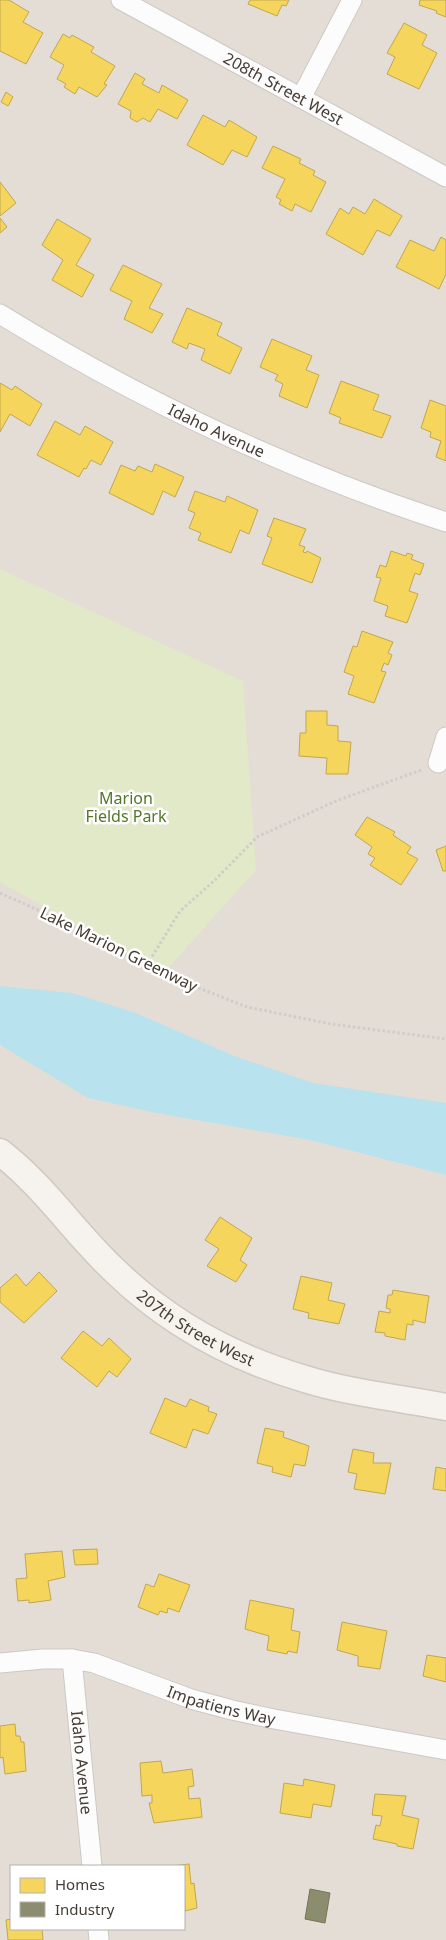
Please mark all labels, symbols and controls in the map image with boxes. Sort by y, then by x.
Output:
street label: 208th Street West [220,47,347,130]
street label: Idaho Avenue [165,398,268,462]
park label: Marion Fields Park [85,787,167,827]
street label: Lake Marion Greenway [37,901,202,997]
street label: 207th Street West [132,1284,258,1371]
street label: Impatiens Way [164,1680,278,1730]
street label: Idaho Avenue [66,1710,98,1815]
legend [10,1865,185,1930]
text: Homes [55,1874,105,1894]
text: Industry [55,1899,115,1919]

